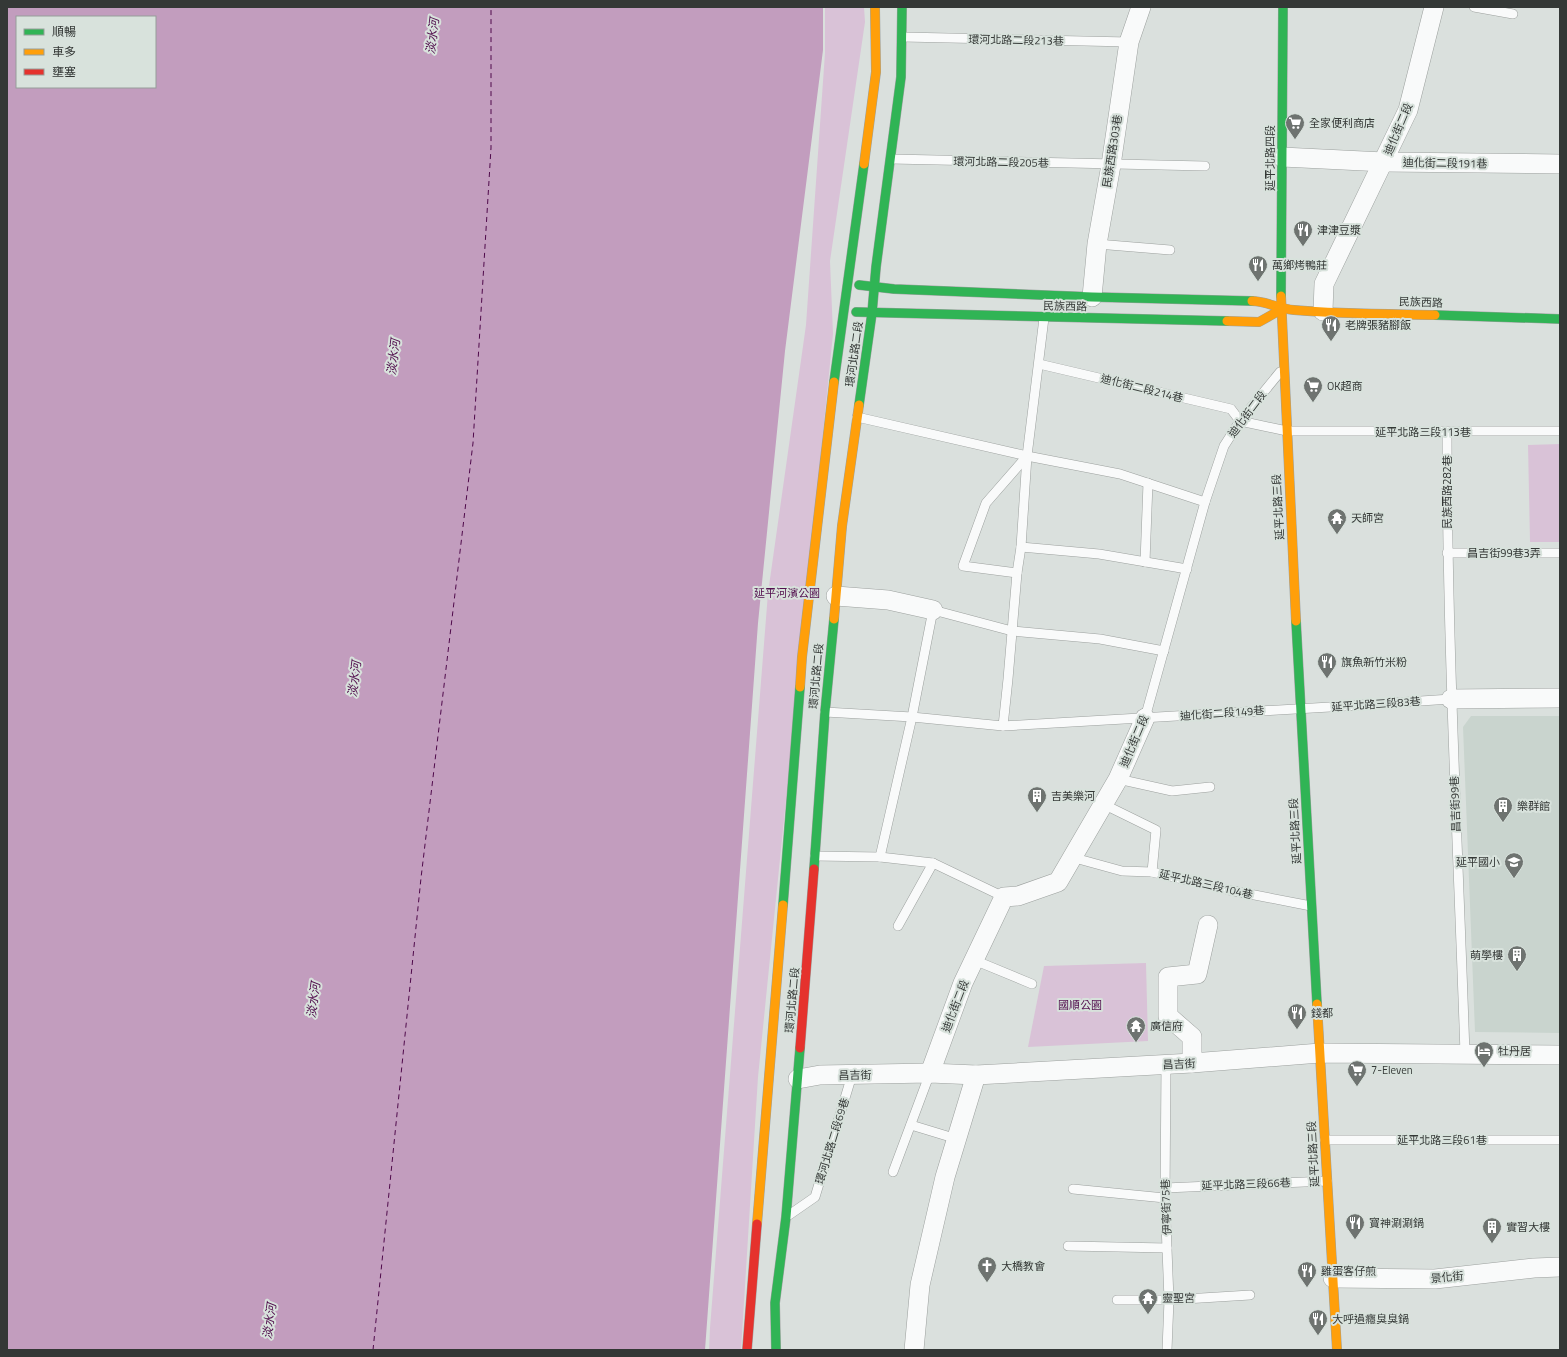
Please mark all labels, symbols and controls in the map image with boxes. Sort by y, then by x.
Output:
water label: 淡水河 [420,15,444,55]
legend [16,16,156,88]
text: 順暢 [52,22,76,41]
street label: 環河北路二段213巷 [968,31,1064,49]
text: 車多 [52,42,76,61]
text: 壅塞 [52,62,76,81]
street label: 迪化街二段 [1380,101,1416,157]
supermarket icon: 全家便利商店 [1284,112,1306,140]
street label: 民族西路303巷 [1098,113,1126,189]
place label: 全家便利商店 [1309,115,1375,131]
street label: 延平北路四段 [1262,125,1278,191]
street label: 環河北路二段205巷 [953,153,1049,171]
street label: 迪化街二段191巷 [1403,154,1487,172]
restaurant icon: 津津豆漿 [1292,219,1314,247]
place label: 津津豆漿 [1317,222,1361,238]
restaurant icon: 萬鄉烤鴨莊 [1247,254,1269,282]
place label: 萬鄉烤鴨莊 [1272,257,1327,273]
street label: 民族西路 [1399,293,1443,311]
street label: 民族西路 [1043,298,1087,314]
restaurant icon: 老牌張豬腳飯 [1320,314,1342,342]
place label: 老牌張豬腳飯 [1345,317,1411,333]
street label: 環河北路二段 [841,320,867,388]
water label: 淡水河 [381,336,405,376]
street label: 迪化街二段214巷 [1099,370,1185,406]
supermarket icon: OK超商 [1302,375,1324,403]
place label: OK超商 [1327,378,1363,394]
street label: 迪化街二段 [1224,387,1270,441]
street label: 延平北路三段113巷 [1375,424,1471,440]
street label: 民族西路282巷 [1439,455,1455,529]
street label: 延平北路三段 [1268,474,1288,540]
temple icon: 天師宮 [1326,507,1348,535]
place label: 天師宮 [1351,510,1384,526]
street label: 昌吉街99巷3弄 [1467,545,1541,561]
park label: 延平河濱公園 [754,585,820,601]
street label: 環河北路二段 [805,642,827,710]
restaurant icon: 旗魚新竹米粉 [1316,651,1338,679]
place label: 旗魚新竹米粉 [1341,654,1407,670]
water label: 淡水河 [342,658,366,698]
street label: 延平北路三段83巷 [1331,693,1421,715]
street label: 迪化街二段149巷 [1179,702,1265,724]
street label: 迪化街二段 [1116,713,1152,769]
street label: 昌吉街99巷 [1446,776,1464,832]
building icon: 吉美樂河 [1026,785,1048,813]
place label: 吉美樂河 [1051,788,1095,804]
building icon: 樂群館 [1492,795,1514,823]
street label: 延平北路三段 [1285,798,1305,864]
place label: 樂群館 [1517,798,1550,814]
school or university icon: 延平國小 [1503,851,1525,879]
place label: 延平國小 [1456,854,1500,870]
street label: 延平北路三段104巷 [1158,865,1254,903]
building icon: 萌學樓 [1506,944,1528,972]
place label: 萌學樓 [1470,947,1503,963]
street label: 環河北路二段 [781,966,803,1034]
street label: 迪化街二段 [938,977,972,1035]
water label: 淡水河 [301,979,325,1019]
park label: 國順公園 [1058,997,1102,1013]
restaurant icon: 錢都 [1286,1002,1308,1030]
place label: 錢都 [1311,1005,1333,1021]
temple icon: 廣信府 [1125,1015,1147,1043]
place label: 廣信府 [1150,1018,1183,1034]
hotel icon: 牡丹居 [1473,1040,1495,1068]
place label: 牡丹居 [1498,1043,1531,1059]
street label: 昌吉街 [1162,1055,1196,1073]
supermarket icon: 7-Eleven [1346,1059,1368,1087]
place label: 7-Eleven [1371,1062,1413,1078]
street label: 昌吉街 [838,1067,872,1083]
street label: 環河北路二段69巷 [811,1096,853,1186]
street label: 延平北路三段 [1303,1121,1323,1187]
street label: 延平北路三段61巷 [1397,1132,1487,1148]
street label: 延平北路三段66巷 [1201,1174,1291,1194]
street label: 伊寧街75巷 [1157,1179,1175,1235]
restaurant icon: 寶神涮涮鍋 [1344,1212,1366,1240]
place label: 寶神涮涮鍋 [1369,1215,1424,1231]
building icon: 實習大樓 [1481,1216,1503,1244]
place label: 實習大樓 [1506,1219,1550,1235]
church icon: 大橋教會 [976,1255,998,1283]
place label: 大橋教會 [1001,1258,1045,1274]
restaurant icon: 雞蛋客仔煎 [1296,1260,1318,1288]
place label: 雞蛋客仔煎 [1321,1263,1376,1279]
street label: 景化街 [1430,1268,1464,1286]
temple icon: 靈聖宮 [1137,1287,1159,1315]
place label: 靈聖宮 [1162,1290,1195,1306]
water label: 淡水河 [257,1300,281,1340]
restaurant icon: 大呼過癮臭臭鍋 [1307,1308,1329,1336]
place label: 大呼過癮臭臭鍋 [1332,1311,1409,1327]

